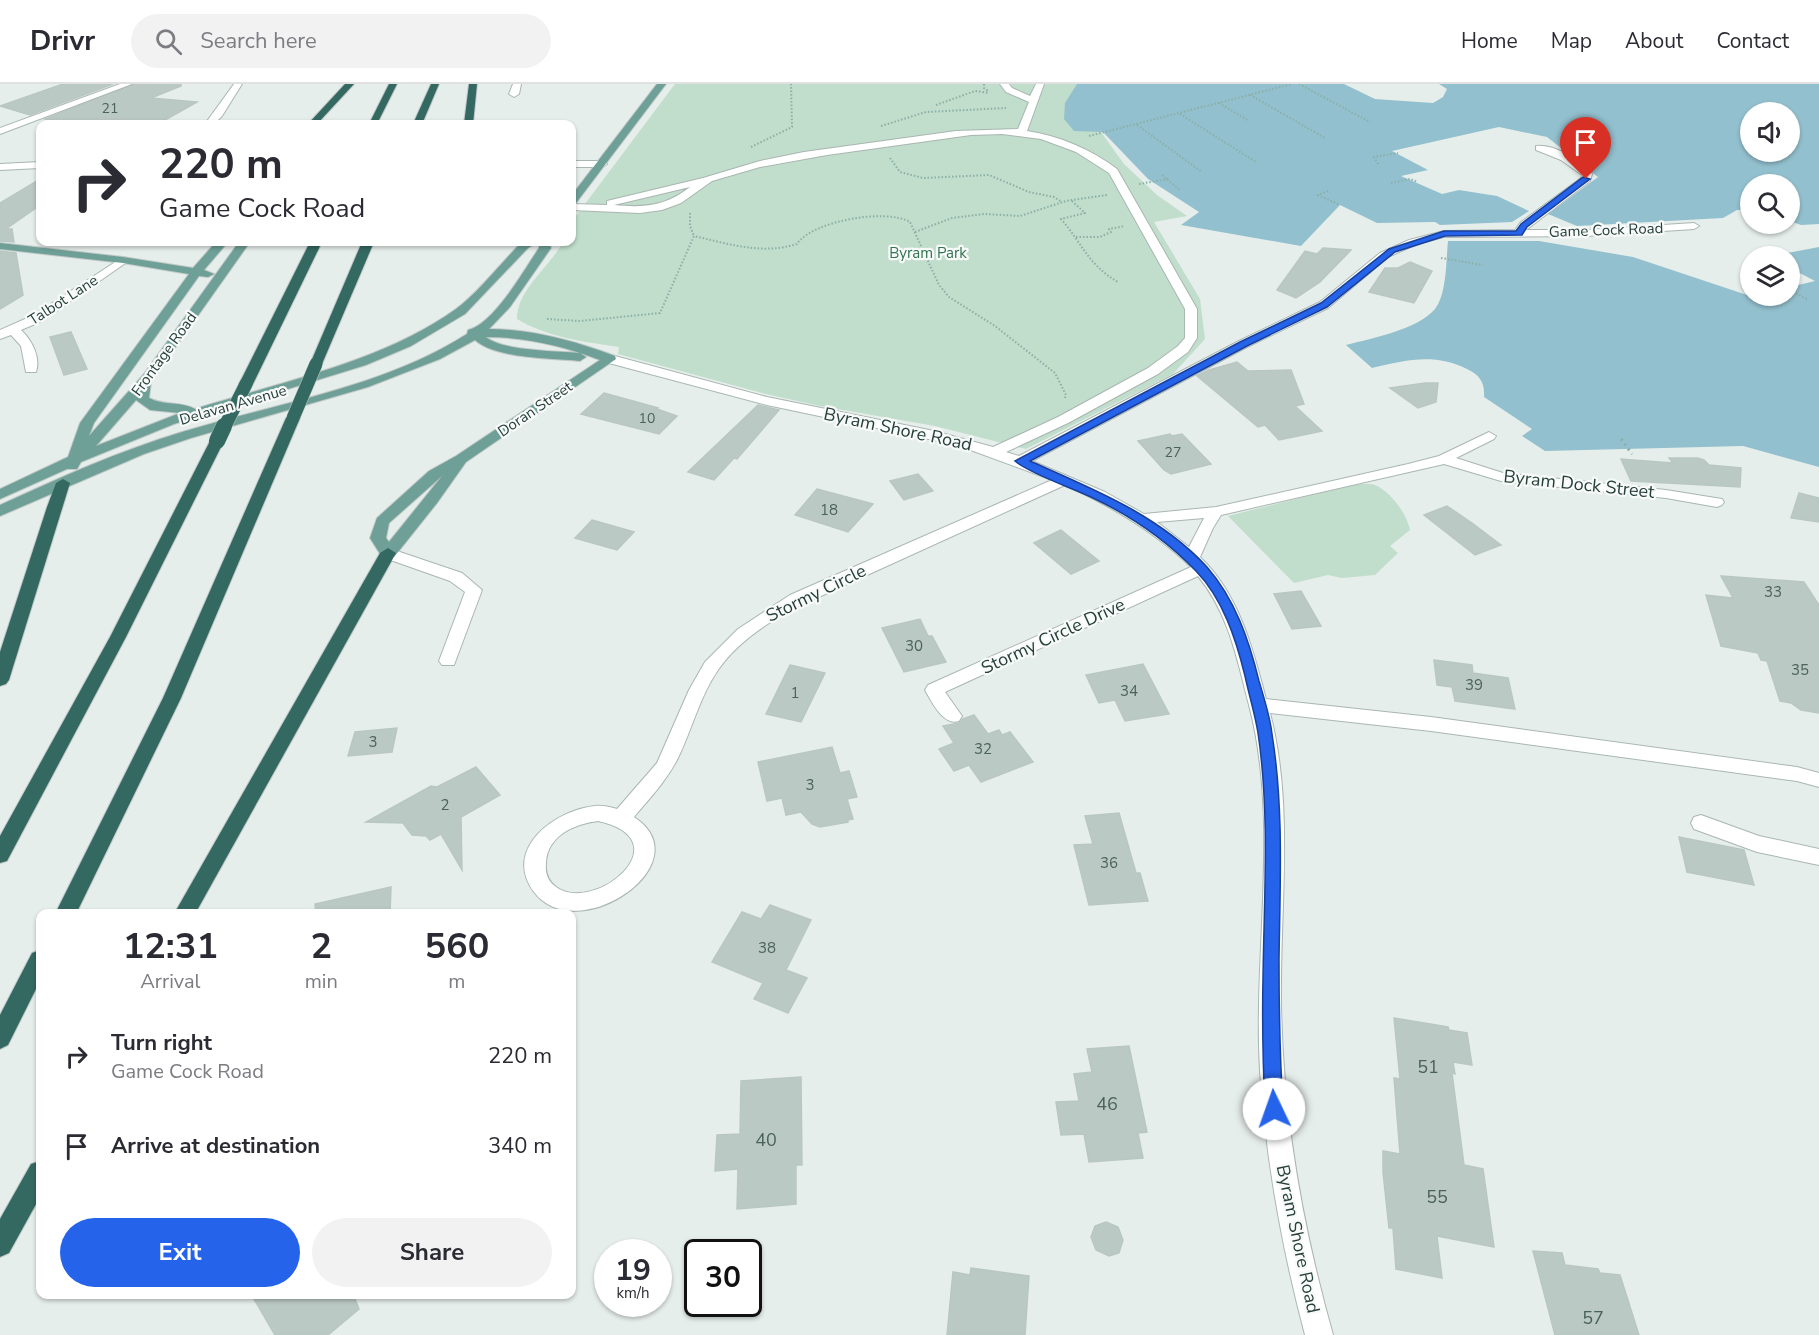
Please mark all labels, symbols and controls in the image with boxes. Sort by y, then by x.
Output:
search box [131,14,551,68]
text: Drivr [30,22,95,60]
icon: search [152,25,185,58]
text: Search here [200,26,317,56]
text: Home [1461,27,1518,55]
text: Map [1551,27,1592,55]
text: About [1625,27,1683,55]
text: Contact [1716,27,1789,55]
house number: 21 [102,99,118,118]
map controls [1740,102,1800,306]
button: sound [1740,102,1800,162]
pin [1560,117,1611,179]
icon: arrive [1569,126,1602,159]
text: 220 m [159,136,283,193]
icon: right [60,144,138,222]
button: search [1740,174,1800,234]
text: Game Cock Road [159,190,365,227]
street label: Game Cock Road [1548,218,1664,242]
park label: Byram Park [889,243,967,263]
button: layers [1740,246,1800,306]
street label: Talbot Lane [24,270,102,330]
street label: Frontage Road [127,308,201,400]
street label: Doran Street [494,376,577,441]
street label: Delavan Avenue [177,380,289,430]
street label: Byram Shore Road [822,402,974,456]
house number: 10 [639,409,655,428]
house number: 27 [1165,443,1181,462]
street label: Byram Dock Street [1502,464,1656,504]
house number: 18 [820,500,838,520]
street label: Stormy Circle [762,558,870,628]
house number: 33 [1764,582,1782,602]
street label: Stormy Circle Drive [977,592,1129,680]
house number: 30 [905,636,923,656]
house number: 35 [1791,660,1809,680]
house number: 39 [1465,675,1483,695]
house number: 34 [1120,681,1138,701]
house number: 1 [790,683,800,703]
house number: 3 [368,732,378,752]
house number: 32 [974,739,992,759]
house number: 3 [805,775,815,795]
house number: 2 [440,795,450,815]
house number: 36 [1100,853,1118,873]
text: 12:31 [123,922,218,971]
text: 2 [310,922,332,971]
text: 560 [424,922,489,971]
house number: 38 [758,938,776,958]
text: Arrival [140,968,200,995]
text: min [305,968,338,995]
text: m [448,968,465,995]
text: Turn right [111,1028,212,1058]
icon: right [60,1040,93,1073]
text: 220 m [488,1041,552,1071]
house number: 51 [1417,1055,1439,1079]
text: Game Cock Road [111,1058,264,1085]
position arrow [1242,1077,1306,1141]
house number: 46 [1096,1092,1118,1116]
house number: 40 [755,1128,777,1152]
icon: arrive [60,1130,93,1163]
text: Arrive at destination [111,1131,320,1161]
text: 340 m [488,1131,552,1161]
street label: Byram Shore Road [1271,1163,1325,1315]
house number: 55 [1426,1185,1448,1209]
button: Exit [60,1218,300,1287]
button: Share [312,1218,552,1287]
speed limit sign: 30 [684,1239,762,1317]
text: 19 [615,1250,651,1291]
text: km/h [616,1283,650,1303]
house number: 57 [1582,1306,1604,1330]

